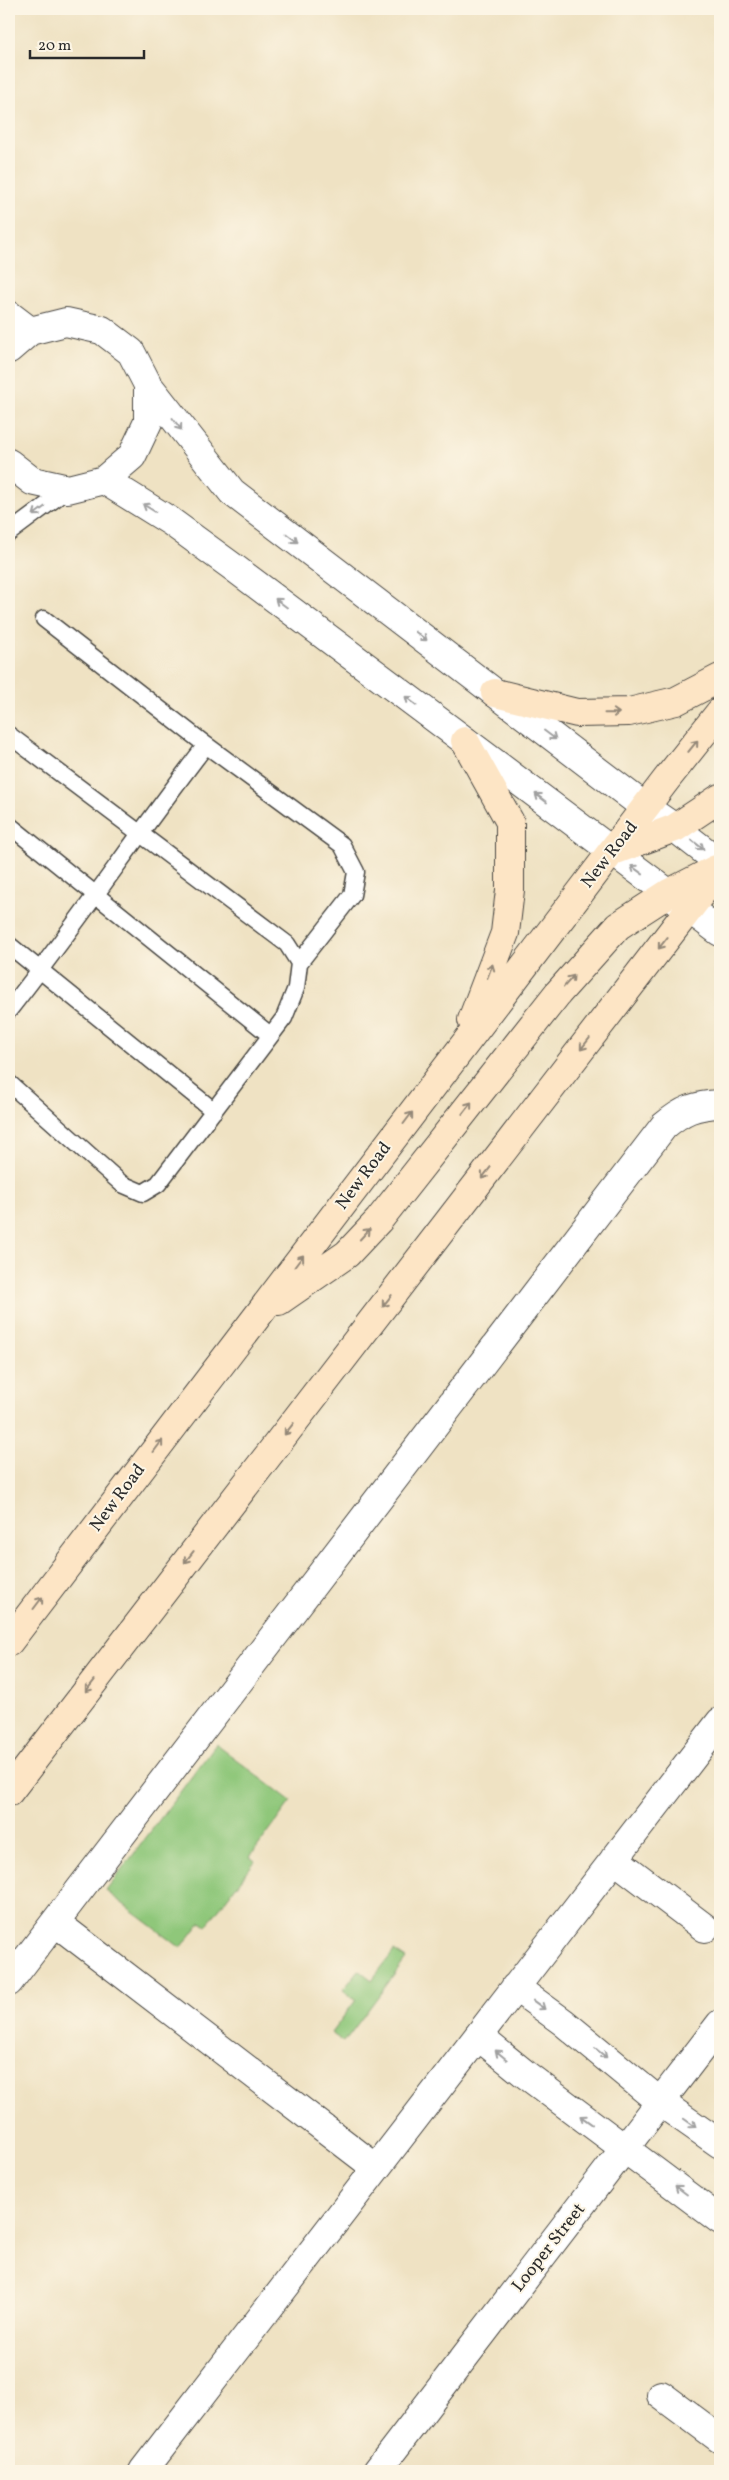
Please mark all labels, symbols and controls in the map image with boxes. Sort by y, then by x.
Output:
scale bar [30,28,144,60]
text: 20 m [38,36,71,57]
one-way arrow [172,417,182,431]
one-way arrow [143,503,157,513]
one-way arrow [32,506,46,516]
one-way arrow [285,532,298,543]
one-way arrow [274,598,288,608]
one-way arrow [414,631,427,642]
one-way arrow [405,695,418,706]
one-way arrow [603,708,619,718]
one-way arrow [543,730,557,740]
one-way arrow [688,740,699,753]
one-way arrow [535,793,548,804]
street label: New Road [576,816,644,894]
one-way arrow [691,840,705,850]
one-way arrow [630,865,644,875]
one-way arrow [657,936,668,949]
one-way arrow [486,964,495,979]
one-way arrow [563,975,575,988]
one-way arrow [580,1037,591,1050]
one-way arrow [462,1102,473,1115]
one-way arrow [403,1111,413,1125]
street label: New Road [330,1137,398,1215]
one-way arrow [481,1166,492,1179]
one-way arrow [359,1228,371,1241]
one-way arrow [294,1254,304,1268]
one-way arrow [382,1294,392,1308]
one-way arrow [283,1422,294,1435]
one-way arrow [153,1439,163,1453]
street label: New Road [84,1459,152,1537]
one-way arrow [184,1551,195,1564]
one-way arrow [33,1597,44,1610]
one-way arrow [85,1679,96,1692]
one-way arrow [532,2000,546,2010]
one-way arrow [594,2048,607,2059]
one-way arrow [495,2050,508,2061]
one-way arrow [579,2115,593,2125]
one-way arrow [683,2118,697,2128]
one-way arrow [675,2185,688,2196]
street label: Looper Street [506,2198,592,2298]

